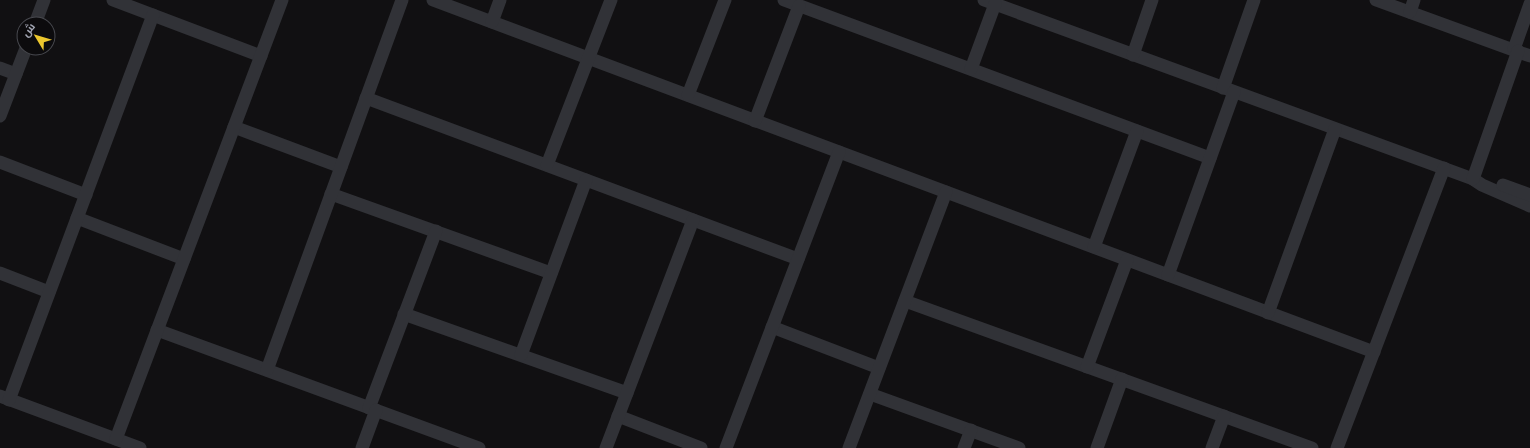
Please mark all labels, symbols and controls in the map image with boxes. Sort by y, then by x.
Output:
north arrow [16,16,56,56]
text: ش [18,20,38,40]

